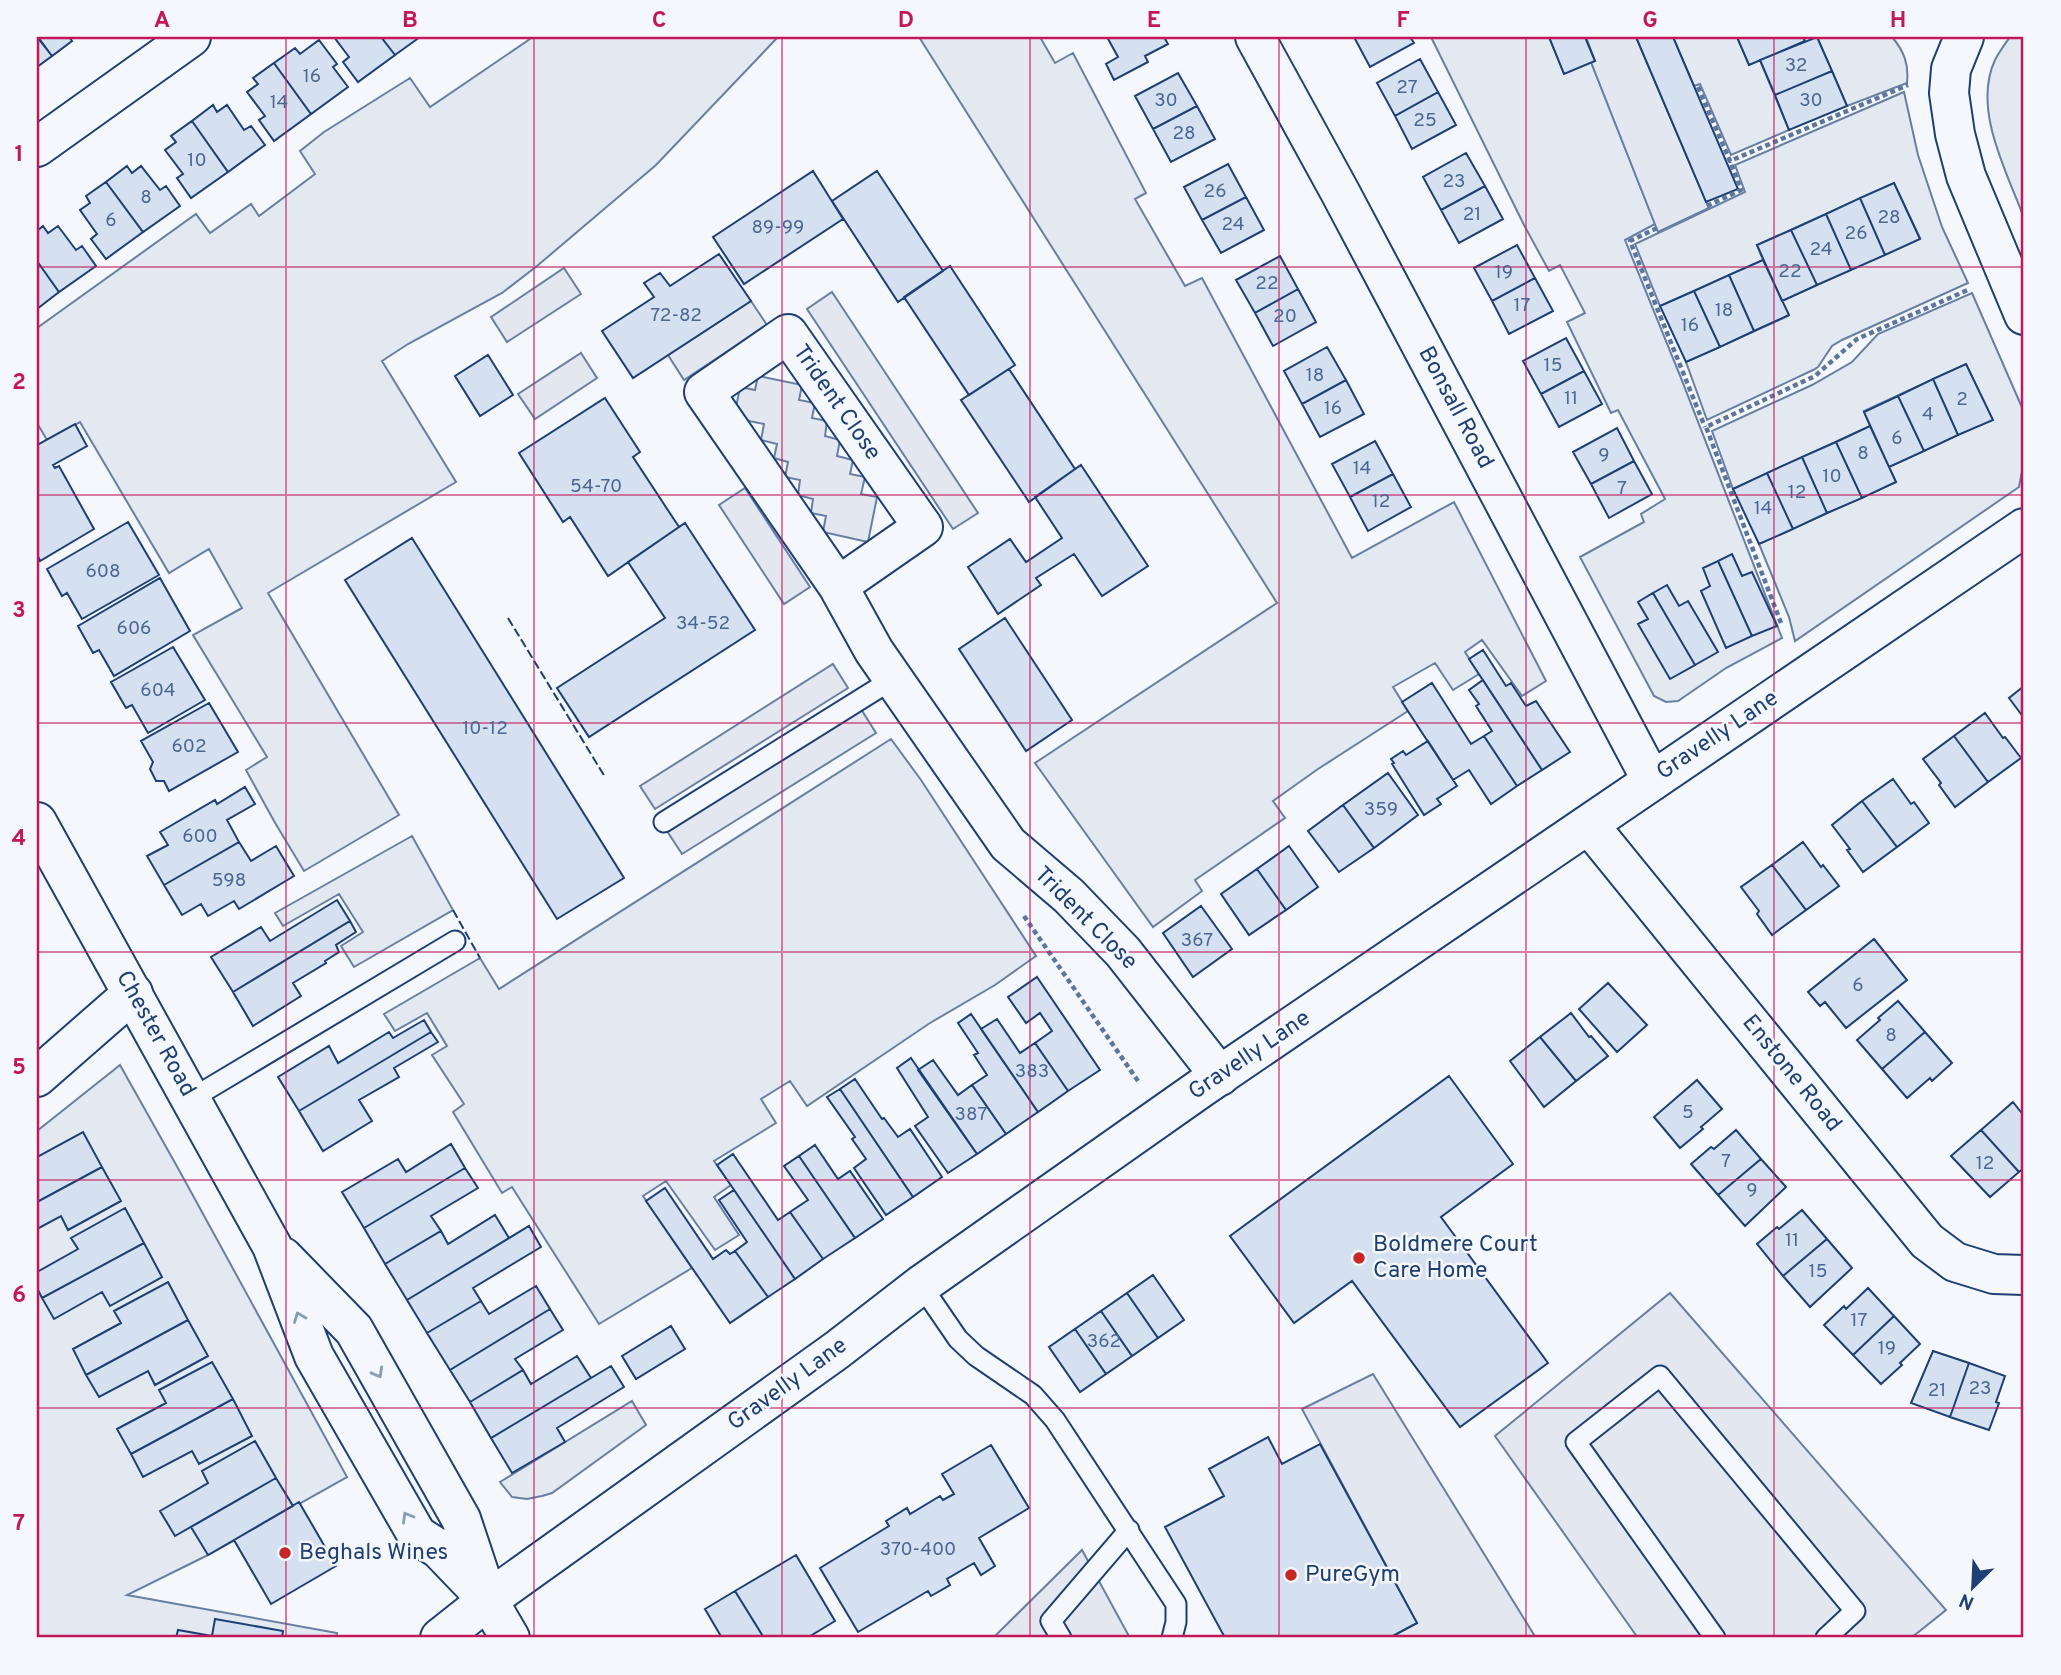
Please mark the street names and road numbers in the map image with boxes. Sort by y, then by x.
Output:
street label: Trident Close [785,339,887,467]
street label: Bonsall Road [1411,342,1499,474]
street label: Gravelly Lane [1651,685,1785,787]
street label: Trident Close [1027,861,1143,977]
street label: Chester Road [108,966,202,1102]
street label: Gravelly Lane [1183,1005,1317,1107]
street label: Enstone Road [1735,1009,1847,1139]
street label: Gravelly Lane [722,1332,854,1438]

